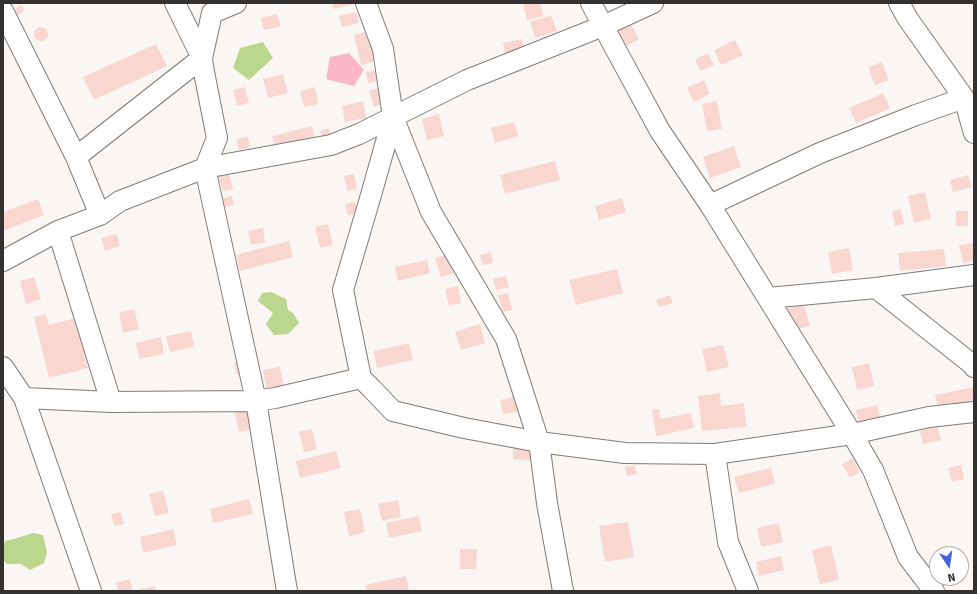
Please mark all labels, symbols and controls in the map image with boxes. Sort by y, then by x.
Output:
north arrow [929,546,969,586]
text: N [947,570,957,584]

